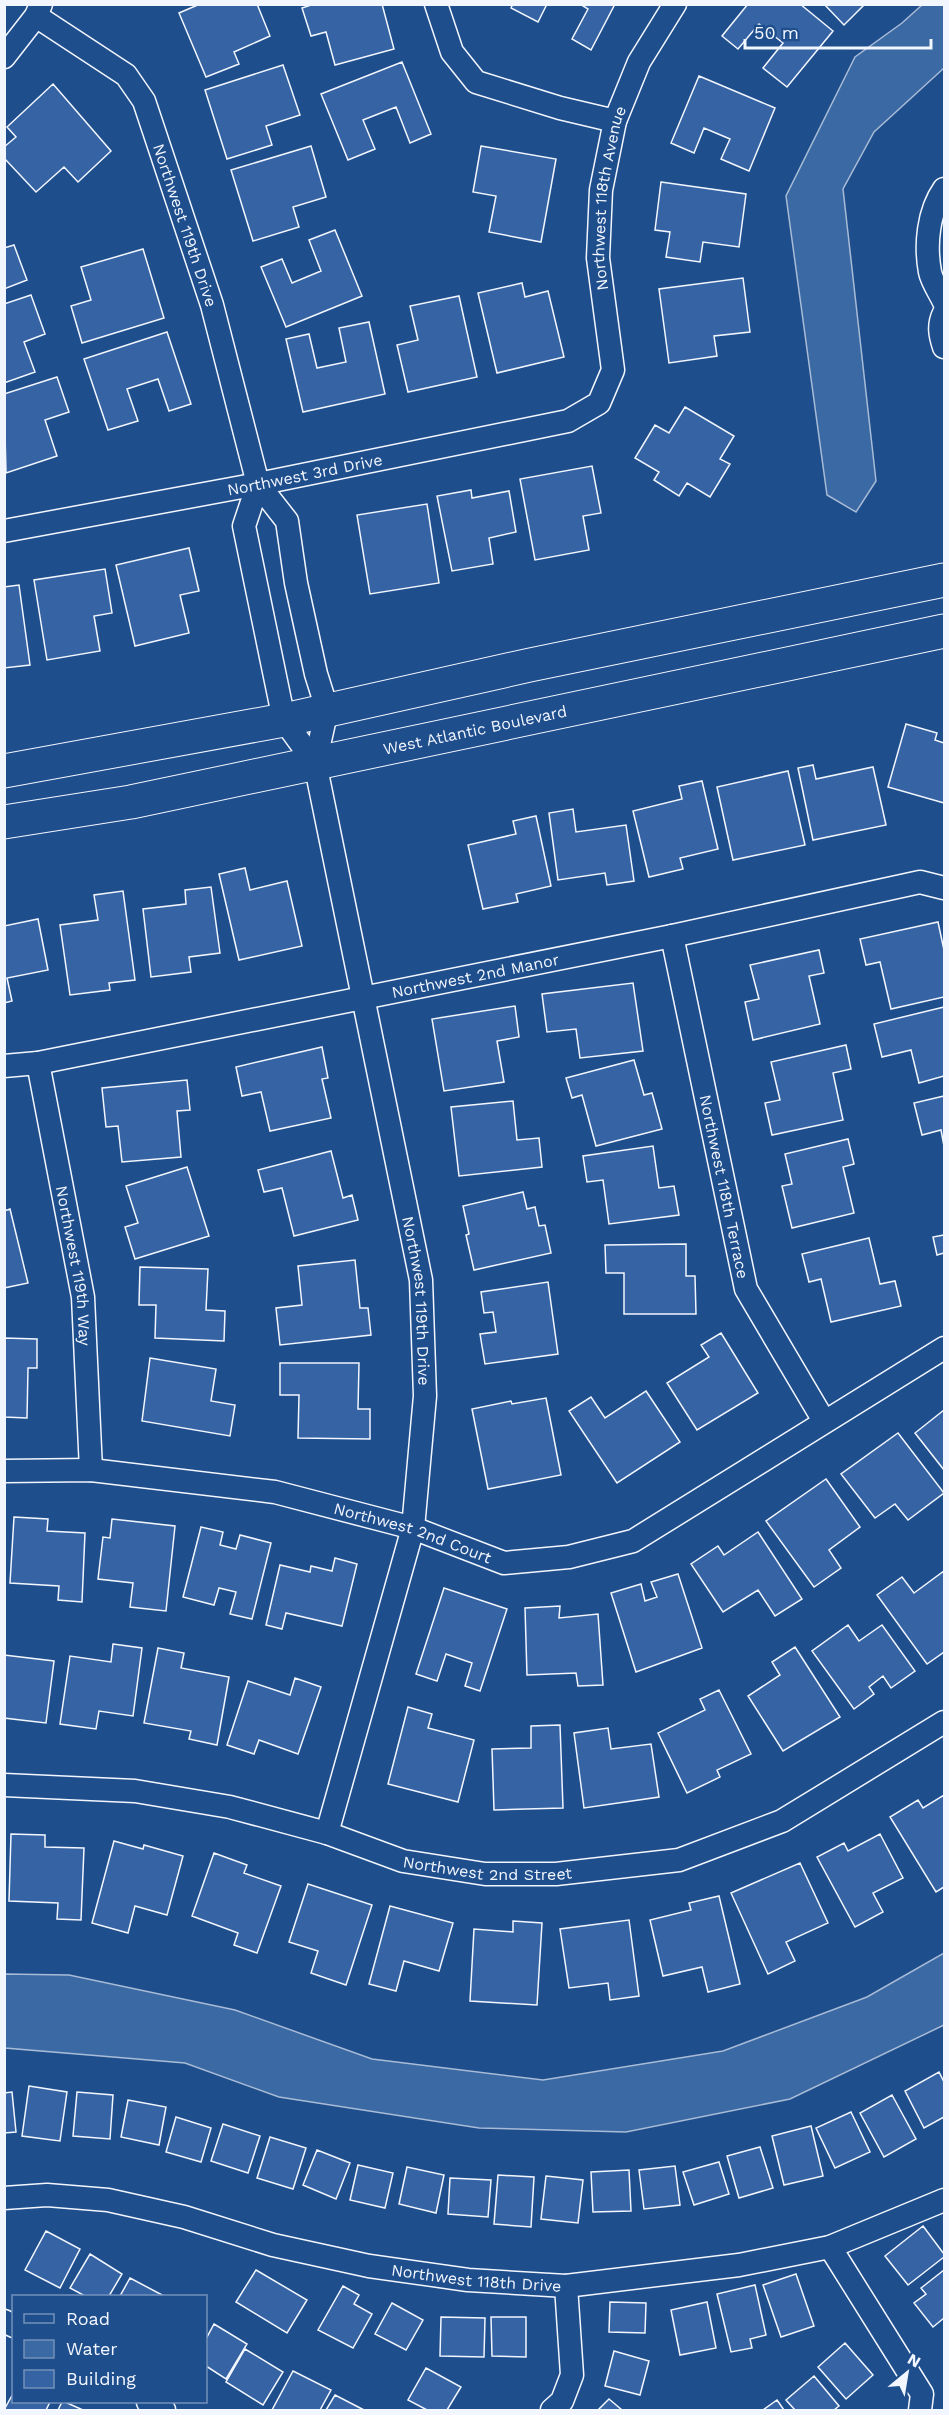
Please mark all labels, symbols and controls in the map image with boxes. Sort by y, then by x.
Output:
scale bar [745,12,931,50]
text: 50 m [754,22,799,43]
street label: Northwest 118th Avenue [588,103,630,292]
street label: Northwest 119th Drive [149,141,221,309]
street label: Northwest 3rd Drive [226,449,384,499]
street label: West Atlantic Boulevard [381,701,569,758]
street label: Northwest 2nd Manor [390,949,561,1001]
street label: Northwest 118th Terrace [696,1093,753,1280]
street label: Northwest 119th Way [52,1184,95,1347]
street label: Northwest 119th Drive [399,1214,434,1386]
street label: Northwest 2nd Court [332,1498,495,1567]
street label: Northwest 2nd Street [402,1852,573,1884]
street label: Northwest 118th Drive [390,2260,562,2295]
legend [12,2295,207,2403]
text: Road [66,2308,110,2329]
text: Water [66,2338,118,2359]
north arrow [877,2343,937,2403]
text: N [904,2349,924,2372]
text: Building [66,2368,136,2389]

